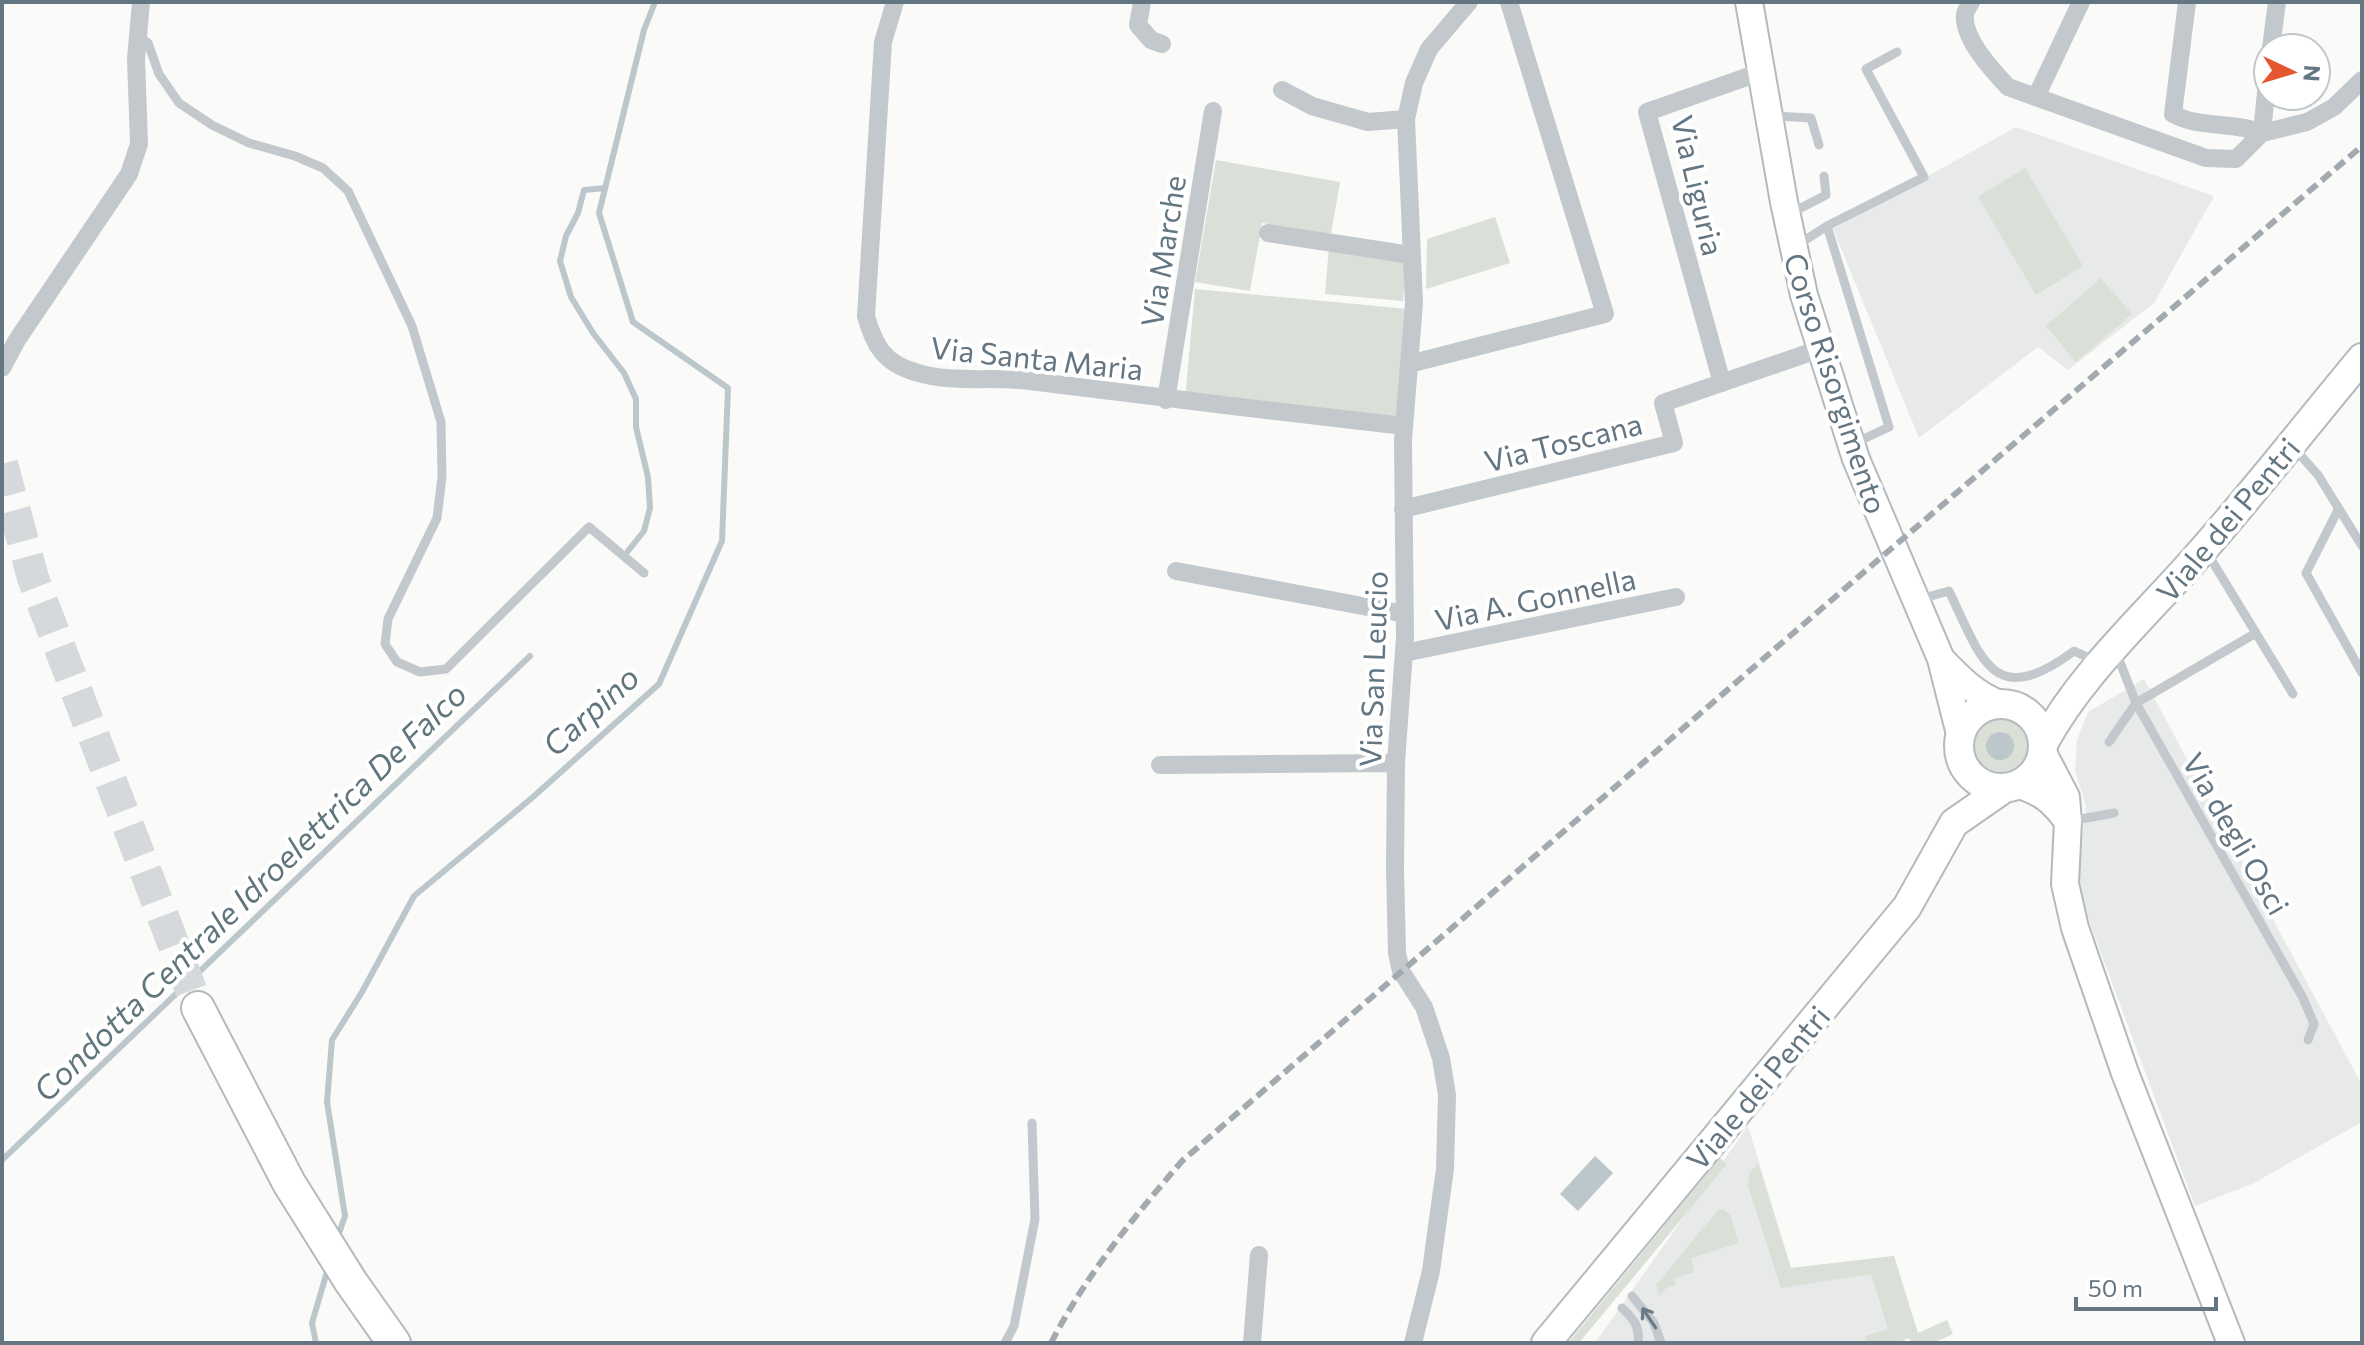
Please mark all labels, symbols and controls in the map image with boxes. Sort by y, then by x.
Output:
north arrow [2252,32,2332,112]
text: N [2298,64,2326,83]
street label: Via Liguria [1665,111,1733,259]
street label: Via Marche [1132,172,1192,330]
street label: Corso Risorgimento [1777,248,1897,518]
street label: Via Santa Maria [929,327,1145,387]
street label: Via Toscana [1480,404,1646,478]
street label: Viale dei Pentri [2148,429,2306,609]
street label: Via A. Gonnella [1431,559,1639,637]
street label: Via San Leucio [1350,570,1394,768]
water label: Carpino [533,656,647,764]
water label: Condotta Centrale Idroelettrica De Falco [24,673,474,1109]
street label: Via degli Osci [2176,745,2298,921]
street label: Viale dei Pentri [1678,997,1836,1177]
scale bar [2076,1261,2216,1311]
text: 50 m [2088,1273,2143,1302]
one-way arrow [1641,1308,1657,1330]

